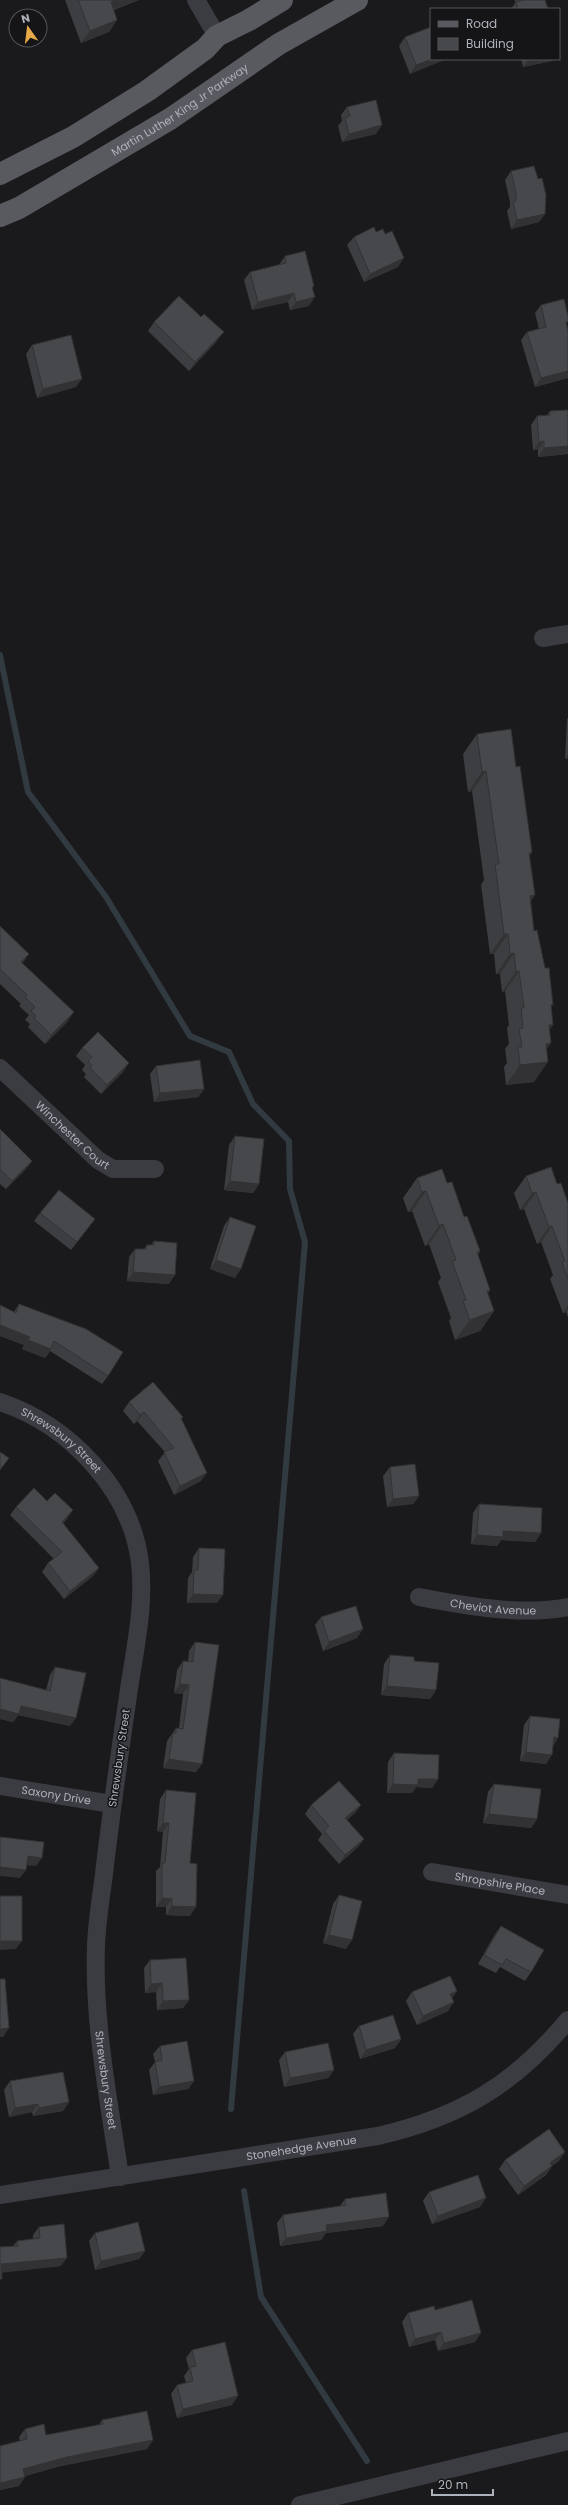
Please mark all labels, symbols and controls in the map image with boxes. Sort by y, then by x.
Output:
north arrow [8,8,48,48]
legend [430,8,560,60]
text: N [20,10,32,27]
text: Road [466,15,497,32]
text: Building [466,35,514,52]
street label: Martin Luther King Jr Parkway [108,59,252,160]
street label: Winchester Court [32,1097,113,1173]
street label: Shrewsbury Street [18,1403,105,1476]
street label: Cheviot Avenue [449,1595,537,1619]
street label: Shrewsbury Street [104,1708,134,1808]
street label: Saxony Drive [20,1782,92,1809]
street label: Shropshire Place [454,1868,547,1899]
street label: Shrewsbury Street [91,2030,121,2130]
street label: Stonehedge Avenue [245,2131,358,2164]
scale bar [432,2471,493,2497]
text: 20 m [438,2476,468,2493]

